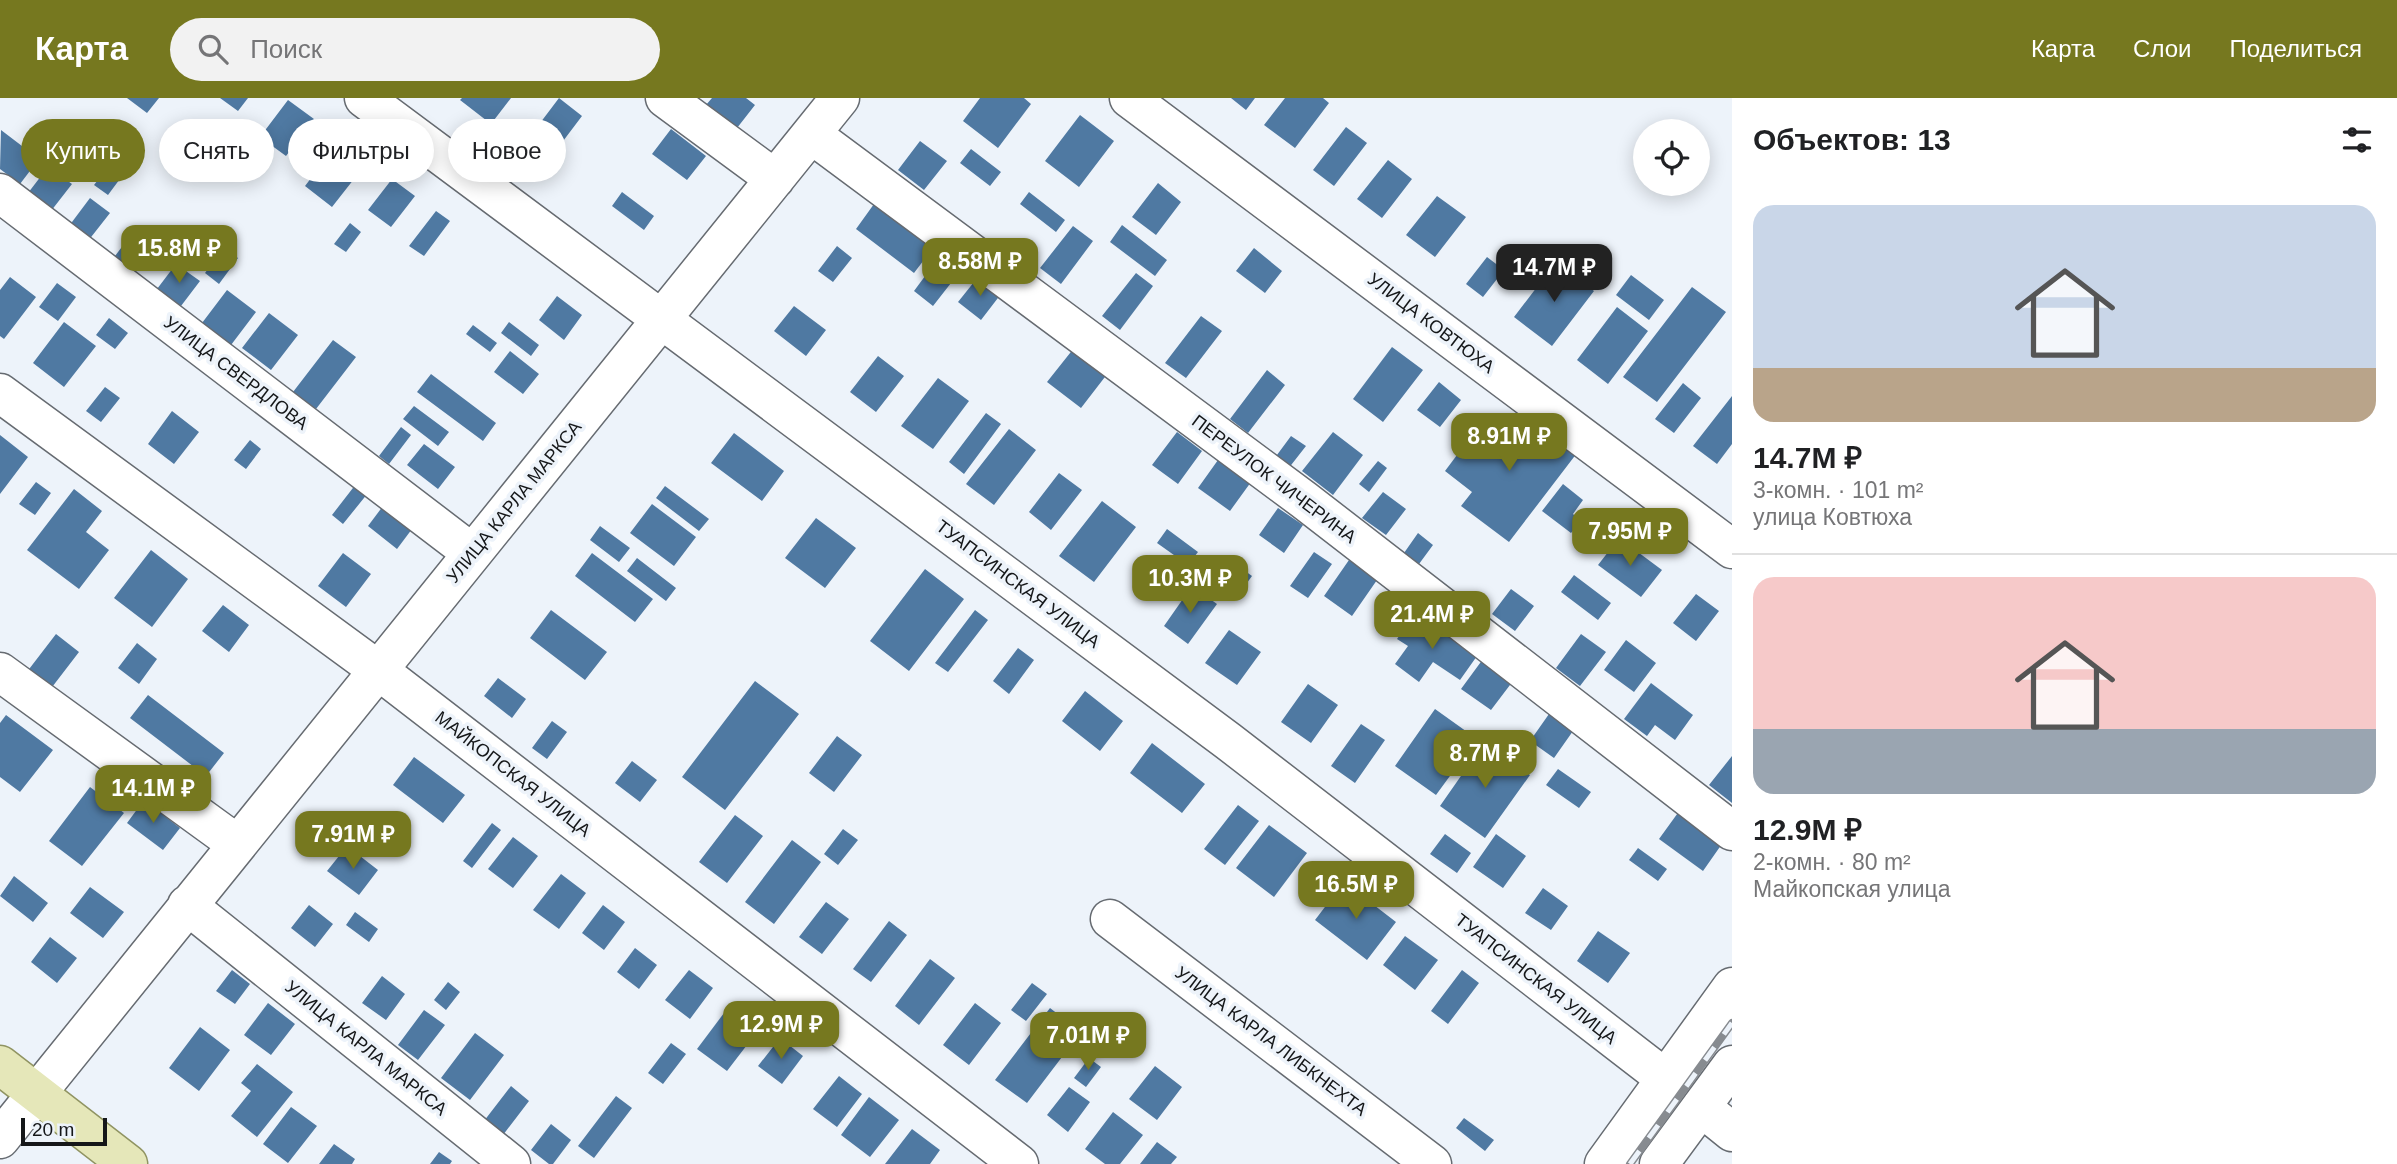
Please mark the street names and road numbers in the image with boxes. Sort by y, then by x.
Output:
street label: УЛИЦА КОВТЮХА [1364,269,1498,377]
street label: УЛИЦА СВЕРДЛОВА [160,312,312,434]
street label: ПЕРЕУЛОК ЧИЧЕРИНА [1188,411,1360,547]
street label: УЛИЦА КАРЛА МАРКСА [443,417,585,587]
street label: ТУАПСИНСКАЯ УЛИЦА [932,516,1104,652]
street label: МАЙКОПСКАЯ УЛИЦА [431,706,595,841]
street label: ТУАПСИНСКАЯ УЛИЦА [1451,910,1621,1048]
street label: УЛИЦА КАРЛА ЛИБКНЕХТА [1171,962,1371,1120]
street label: УЛИЦА КАРЛА МАРКСА [281,977,451,1119]

